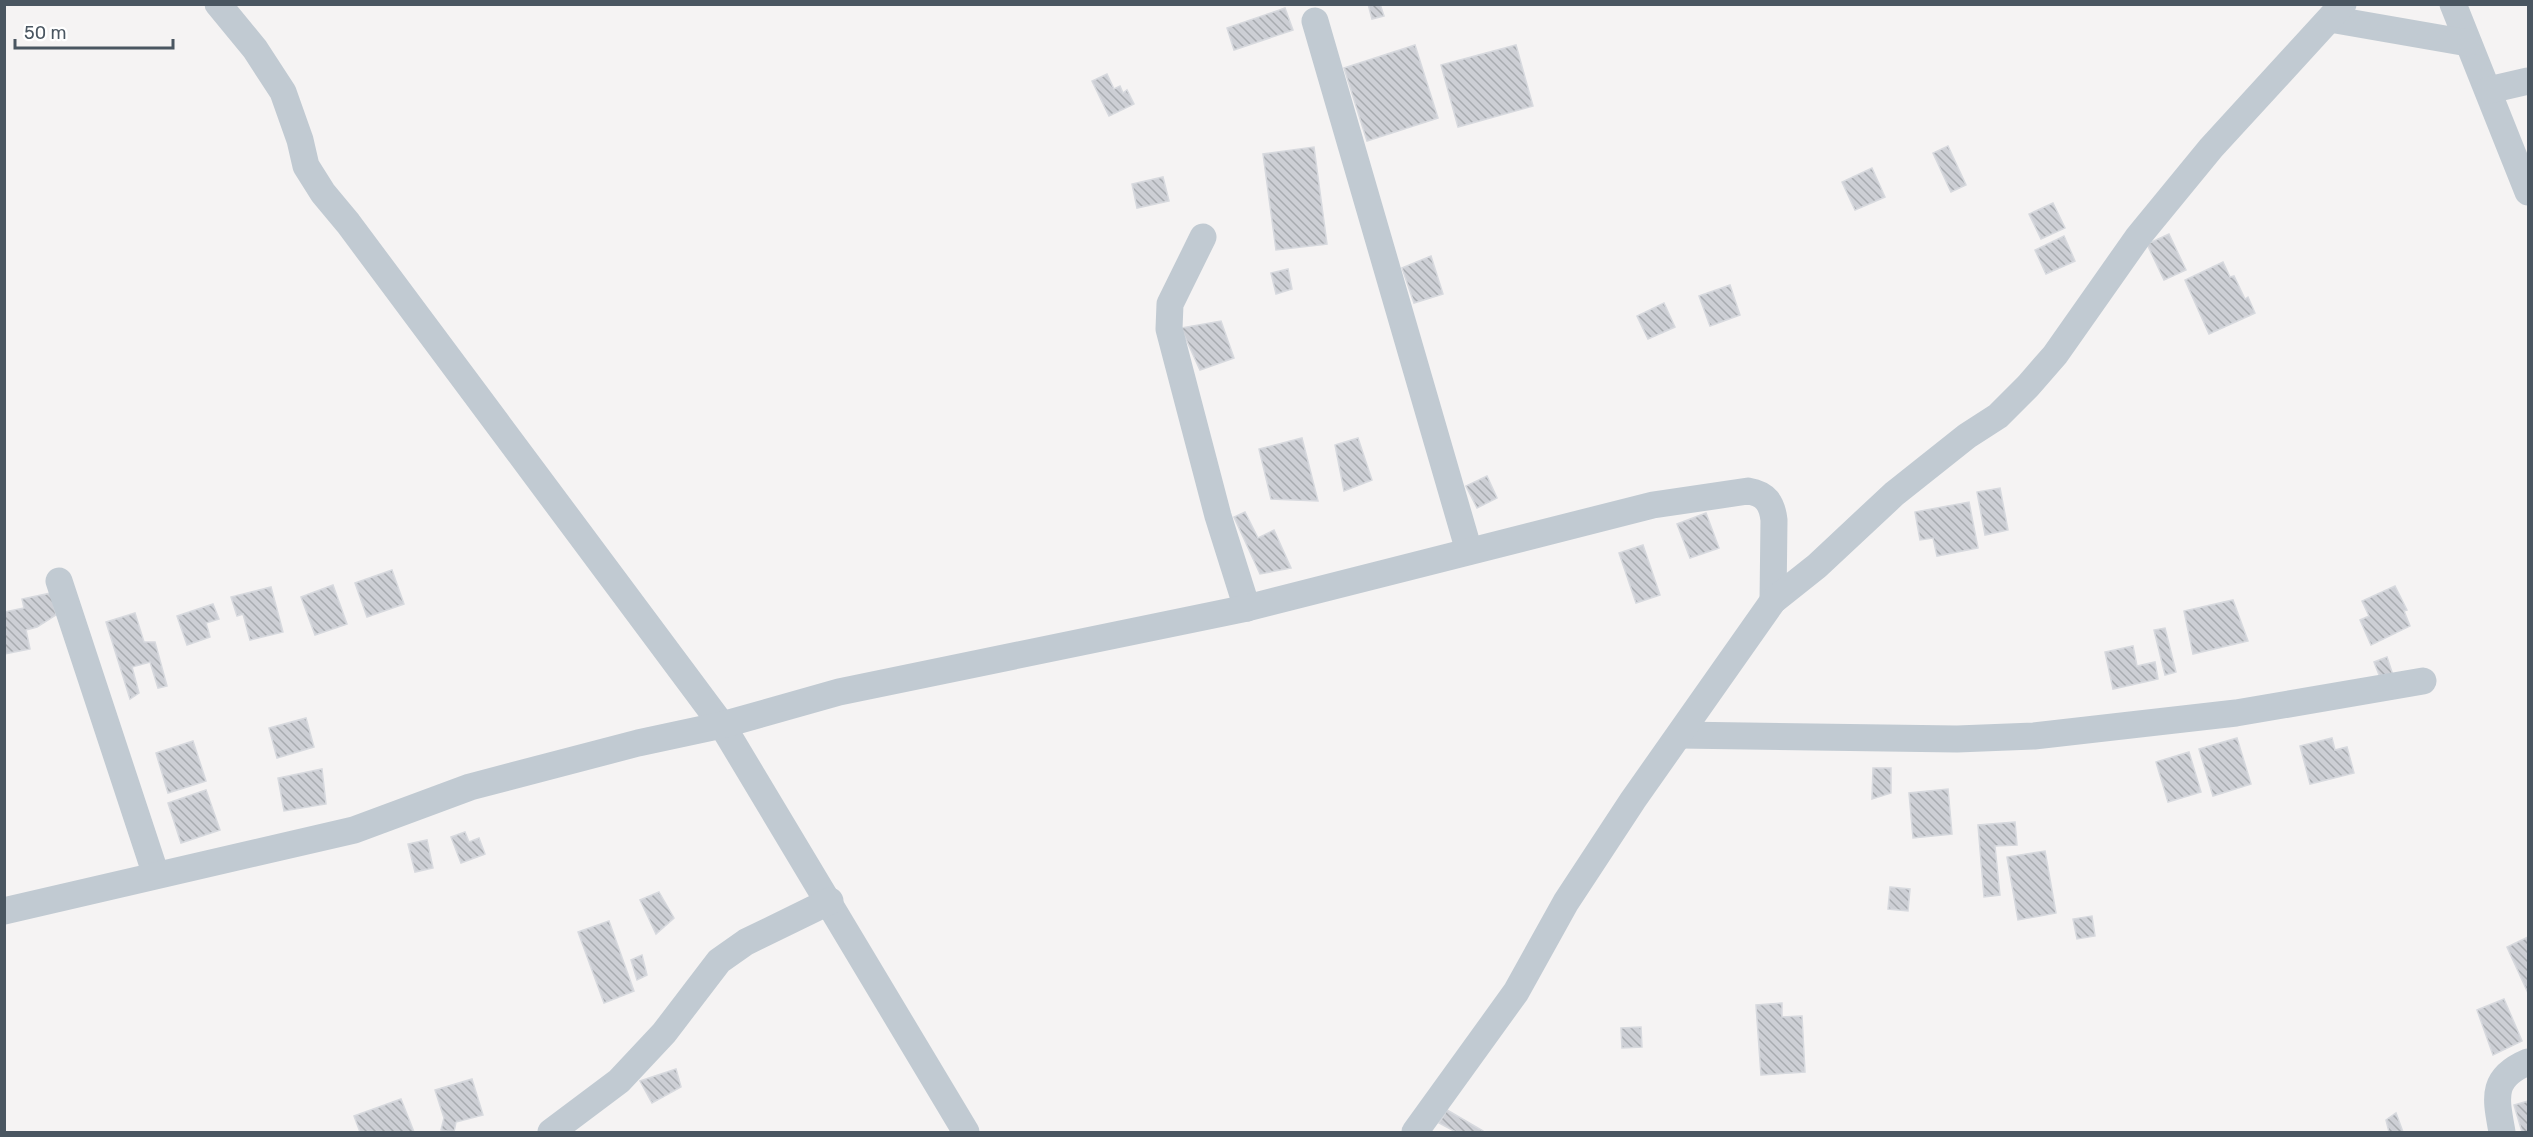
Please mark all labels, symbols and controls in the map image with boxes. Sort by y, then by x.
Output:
scale bar [15,12,172,50]
text: 50 m [24,22,67,44]

